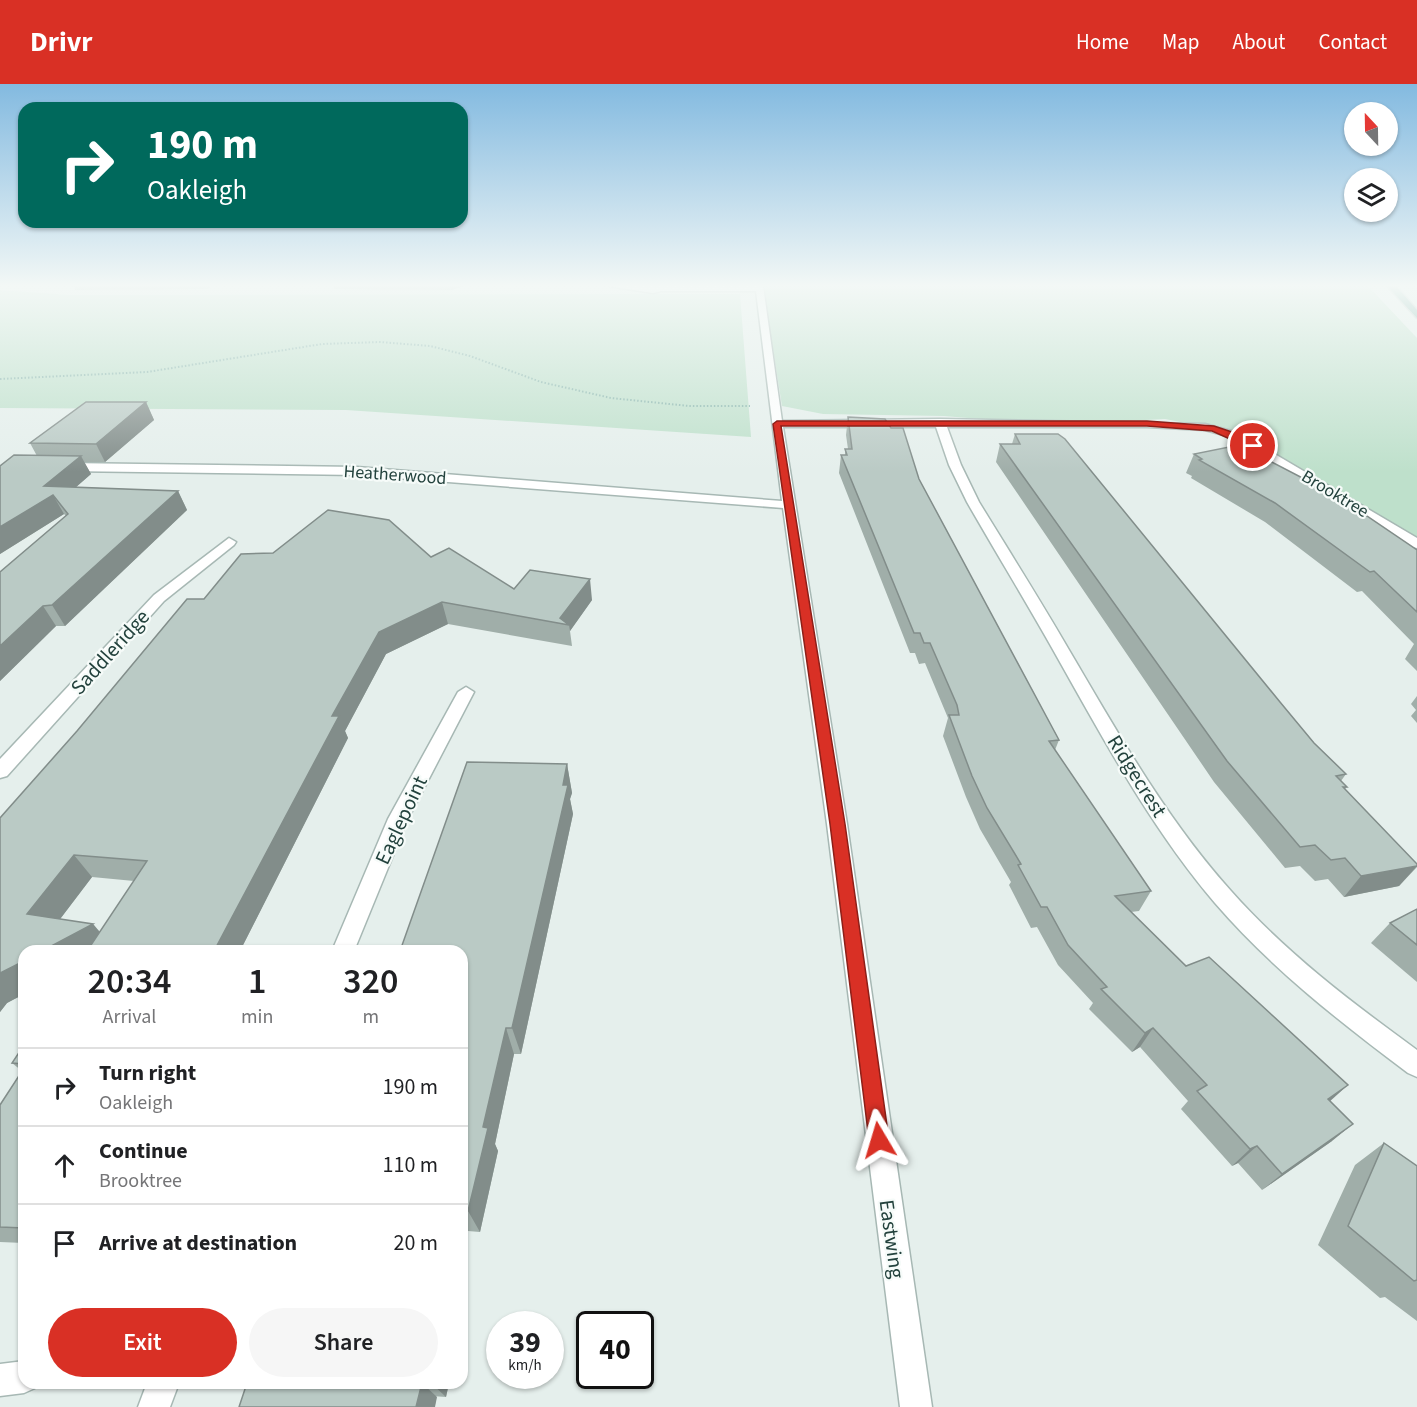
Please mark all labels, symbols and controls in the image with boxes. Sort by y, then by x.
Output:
text: Drivr [30,22,92,62]
text: Home [1076,27,1129,57]
text: Map [1162,27,1200,57]
text: About [1233,27,1285,57]
text: Contact [1318,27,1387,57]
north arrow [1344,102,1398,156]
map controls [1344,102,1398,222]
text: 190 m [147,115,258,175]
icon: right [48,126,126,204]
button: layers [1344,168,1398,222]
text: Oakleigh [147,171,247,210]
pin [1227,420,1278,471]
icon: arrive [1236,429,1269,462]
street label: Heatherwood [343,459,447,491]
street label: Brooktree [1297,464,1374,524]
street label: Saddleridge [63,603,157,701]
street label: Ridgecrest [1100,729,1174,823]
street label: Eaglepoint [367,771,435,869]
text: 20:34 [88,956,171,1007]
text: 1 [248,956,266,1007]
text: 320 [343,956,398,1007]
text: Arrival [103,1003,156,1031]
text: min [241,1003,273,1031]
text: m [362,1003,379,1031]
text: Turn right [99,1057,196,1089]
icon: right [48,1071,81,1104]
text: 190 m [383,1071,438,1103]
text: Oakleigh [99,1089,173,1117]
position arrow [847,1108,911,1172]
text: Continue [99,1135,188,1167]
icon: ahead [48,1149,81,1182]
text: 110 m [383,1149,438,1181]
text: Brooktree [99,1167,182,1195]
street label: Eastwing [872,1198,912,1281]
icon: arrive [48,1227,81,1260]
text: Arrive at destination [99,1227,297,1259]
text: 20 m [393,1227,438,1259]
button: Exit [48,1308,237,1377]
button: Share [249,1308,438,1377]
speed limit sign: 40 [576,1311,654,1389]
text: 39 [509,1321,541,1364]
text: km/h [508,1355,542,1376]

